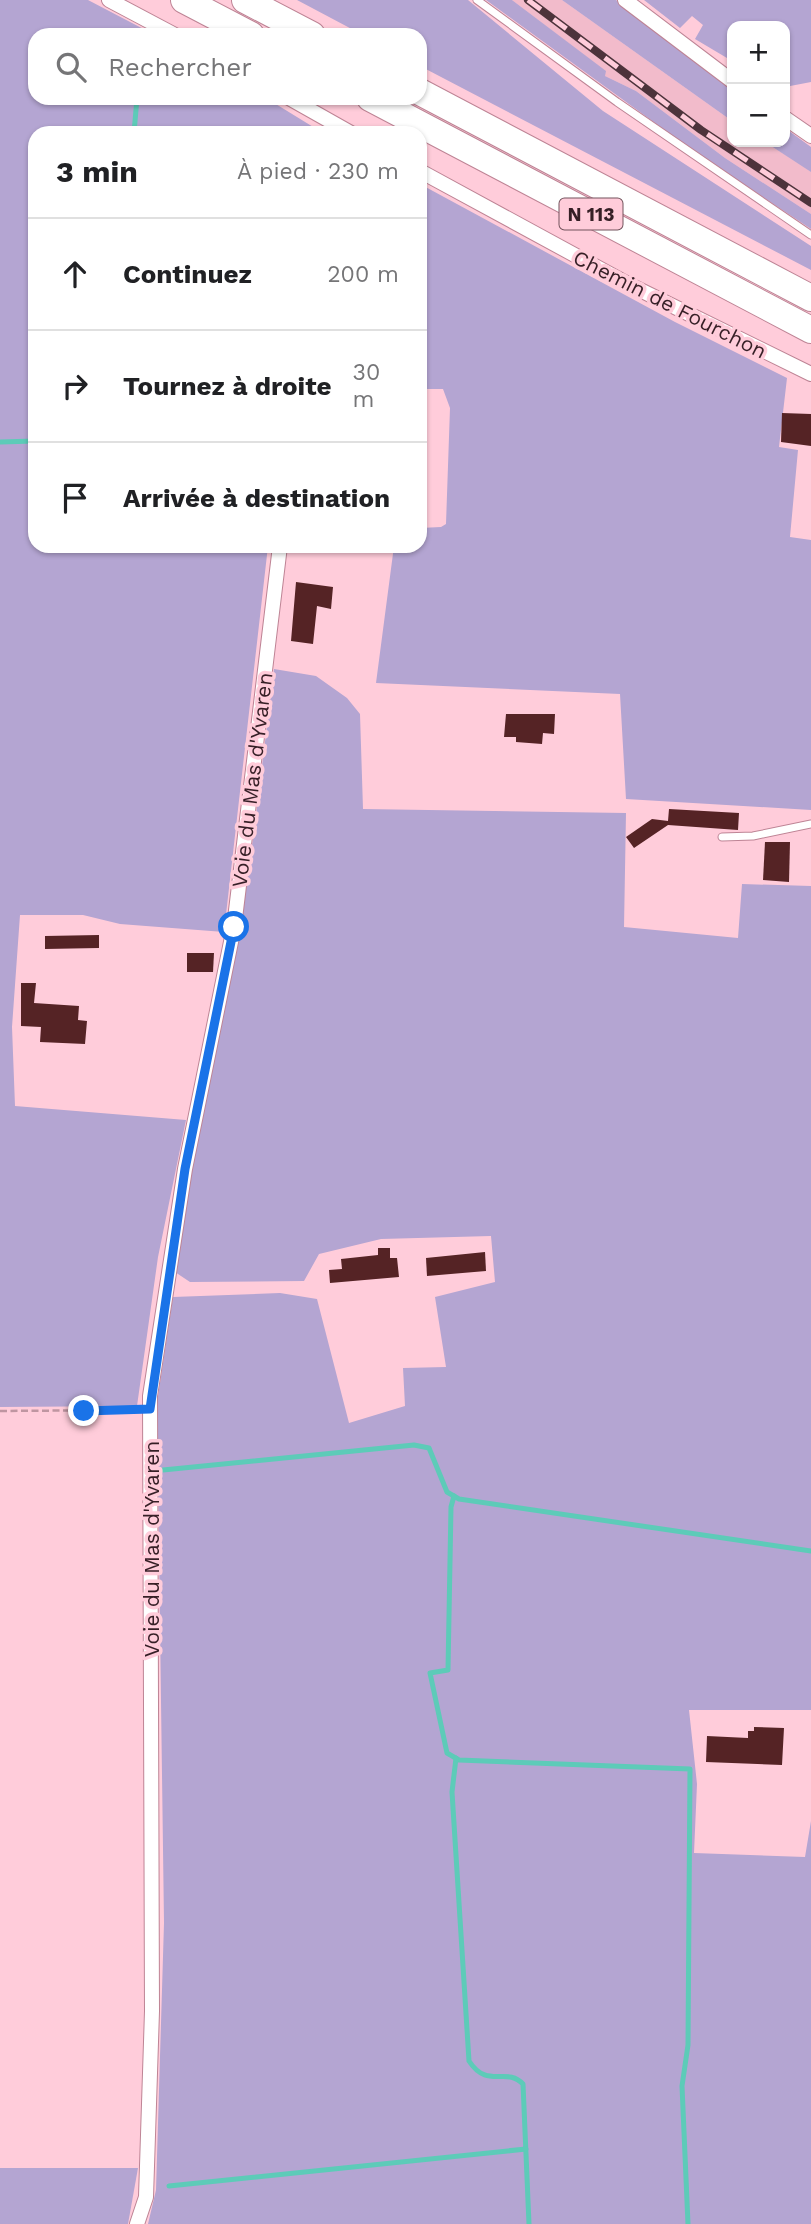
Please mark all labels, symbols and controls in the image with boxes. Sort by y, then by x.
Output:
map controls [727,21,790,147]
button: + [727,21,790,84]
search box [28,28,427,105]
icon: search [52,48,90,86]
text: Rechercher [108,52,252,82]
button: − [727,84,790,147]
text: 3 min [56,154,138,189]
text: À pied · 230 m [237,158,399,185]
road number: N 113 [560,198,622,230]
street label: Chemin de Fourchon [569,244,771,364]
icon: ahead [56,255,94,293]
text: Continuez [123,259,252,289]
text: 200 m [327,261,399,288]
text: 30 m [353,359,380,413]
icon: right [56,367,94,405]
text: Tournez à droite [123,371,332,401]
icon: arrive [56,479,94,517]
text: Arrivée à destination [123,483,390,513]
street label: Voie du Mas d'Yvaren [226,671,278,889]
route start [218,911,249,942]
route end [68,1395,99,1426]
street label: Voie du Mas d'Yvaren [139,1441,164,1657]

